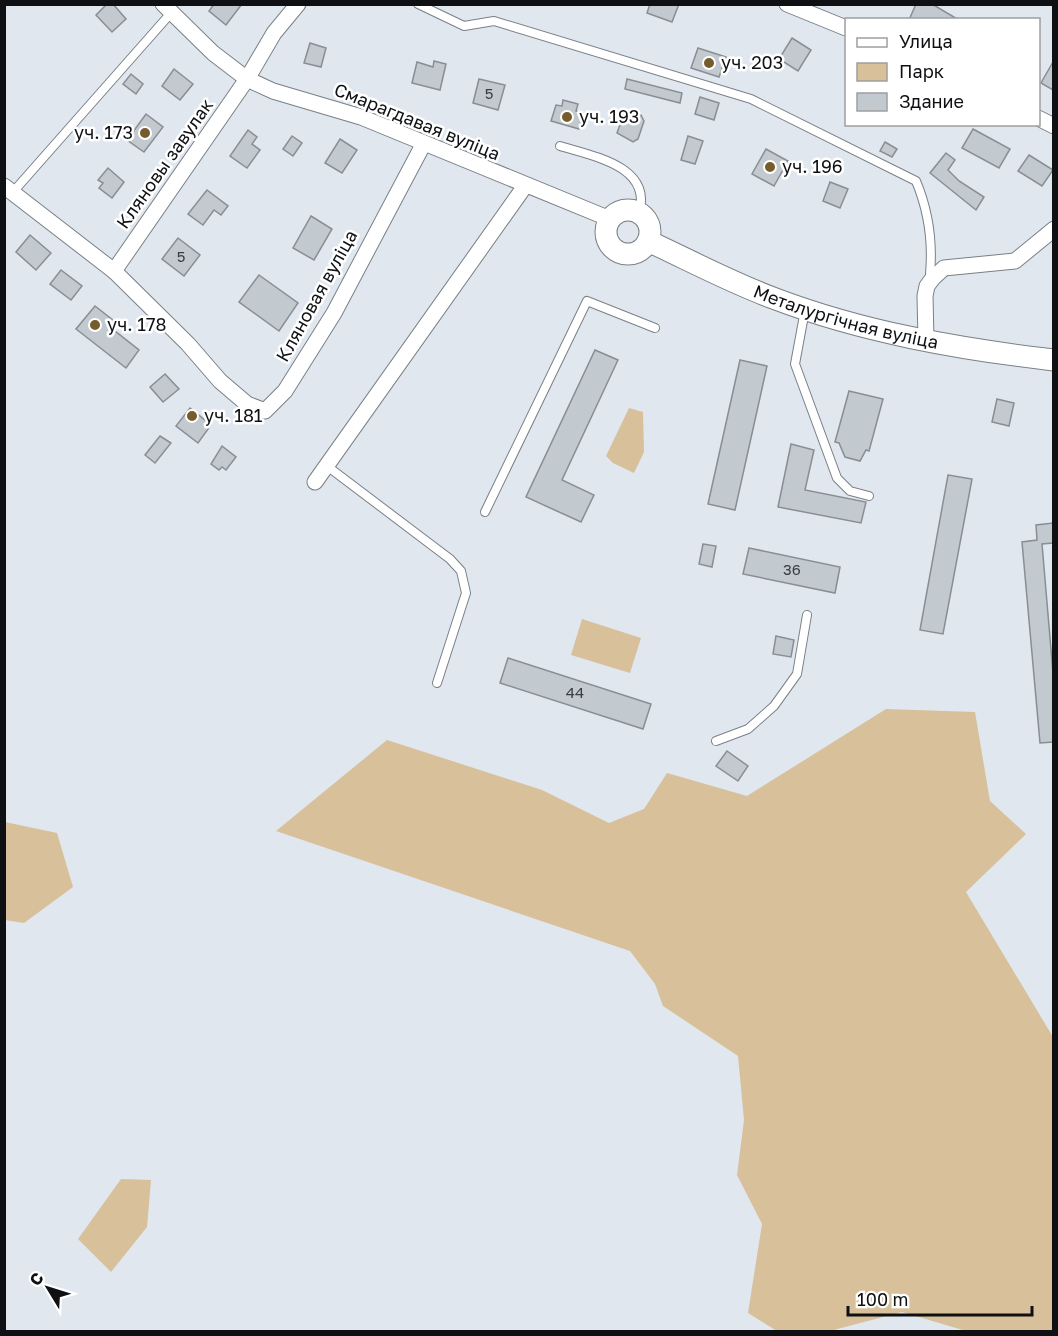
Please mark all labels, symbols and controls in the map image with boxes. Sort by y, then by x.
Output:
legend [845,18,1040,126]
text: Улица [899,30,953,52]
place label: уч. 203 [721,51,783,73]
marker: уч. 203 [702,56,716,70]
text: Парк [899,60,944,82]
street label: Смарагдавая вуліца [331,78,504,164]
house number: 5 [485,84,493,102]
text: Здание [899,90,964,112]
street label: Кляновы завулак [111,94,217,233]
place label: уч. 193 [579,105,639,127]
marker: уч. 193 [560,110,574,124]
place label: уч. 173 [74,121,133,143]
marker: уч. 173 [138,126,152,140]
place label: уч. 196 [782,155,843,177]
marker: уч. 196 [763,160,777,174]
street label: Кляновая вуліца [271,226,361,365]
house number: 5 [177,247,185,265]
street label: Металургічная вуліца [750,280,940,353]
place label: уч. 178 [107,313,166,335]
marker: уч. 178 [88,318,102,332]
place label: уч. 181 [204,404,263,426]
marker: уч. 181 [185,409,199,423]
house number: 36 [783,560,801,578]
house number: 44 [566,683,584,701]
north arrow [18,1258,78,1318]
text: С [25,1268,48,1289]
scale bar [848,1279,1032,1317]
text: 100 m [857,1288,908,1310]

